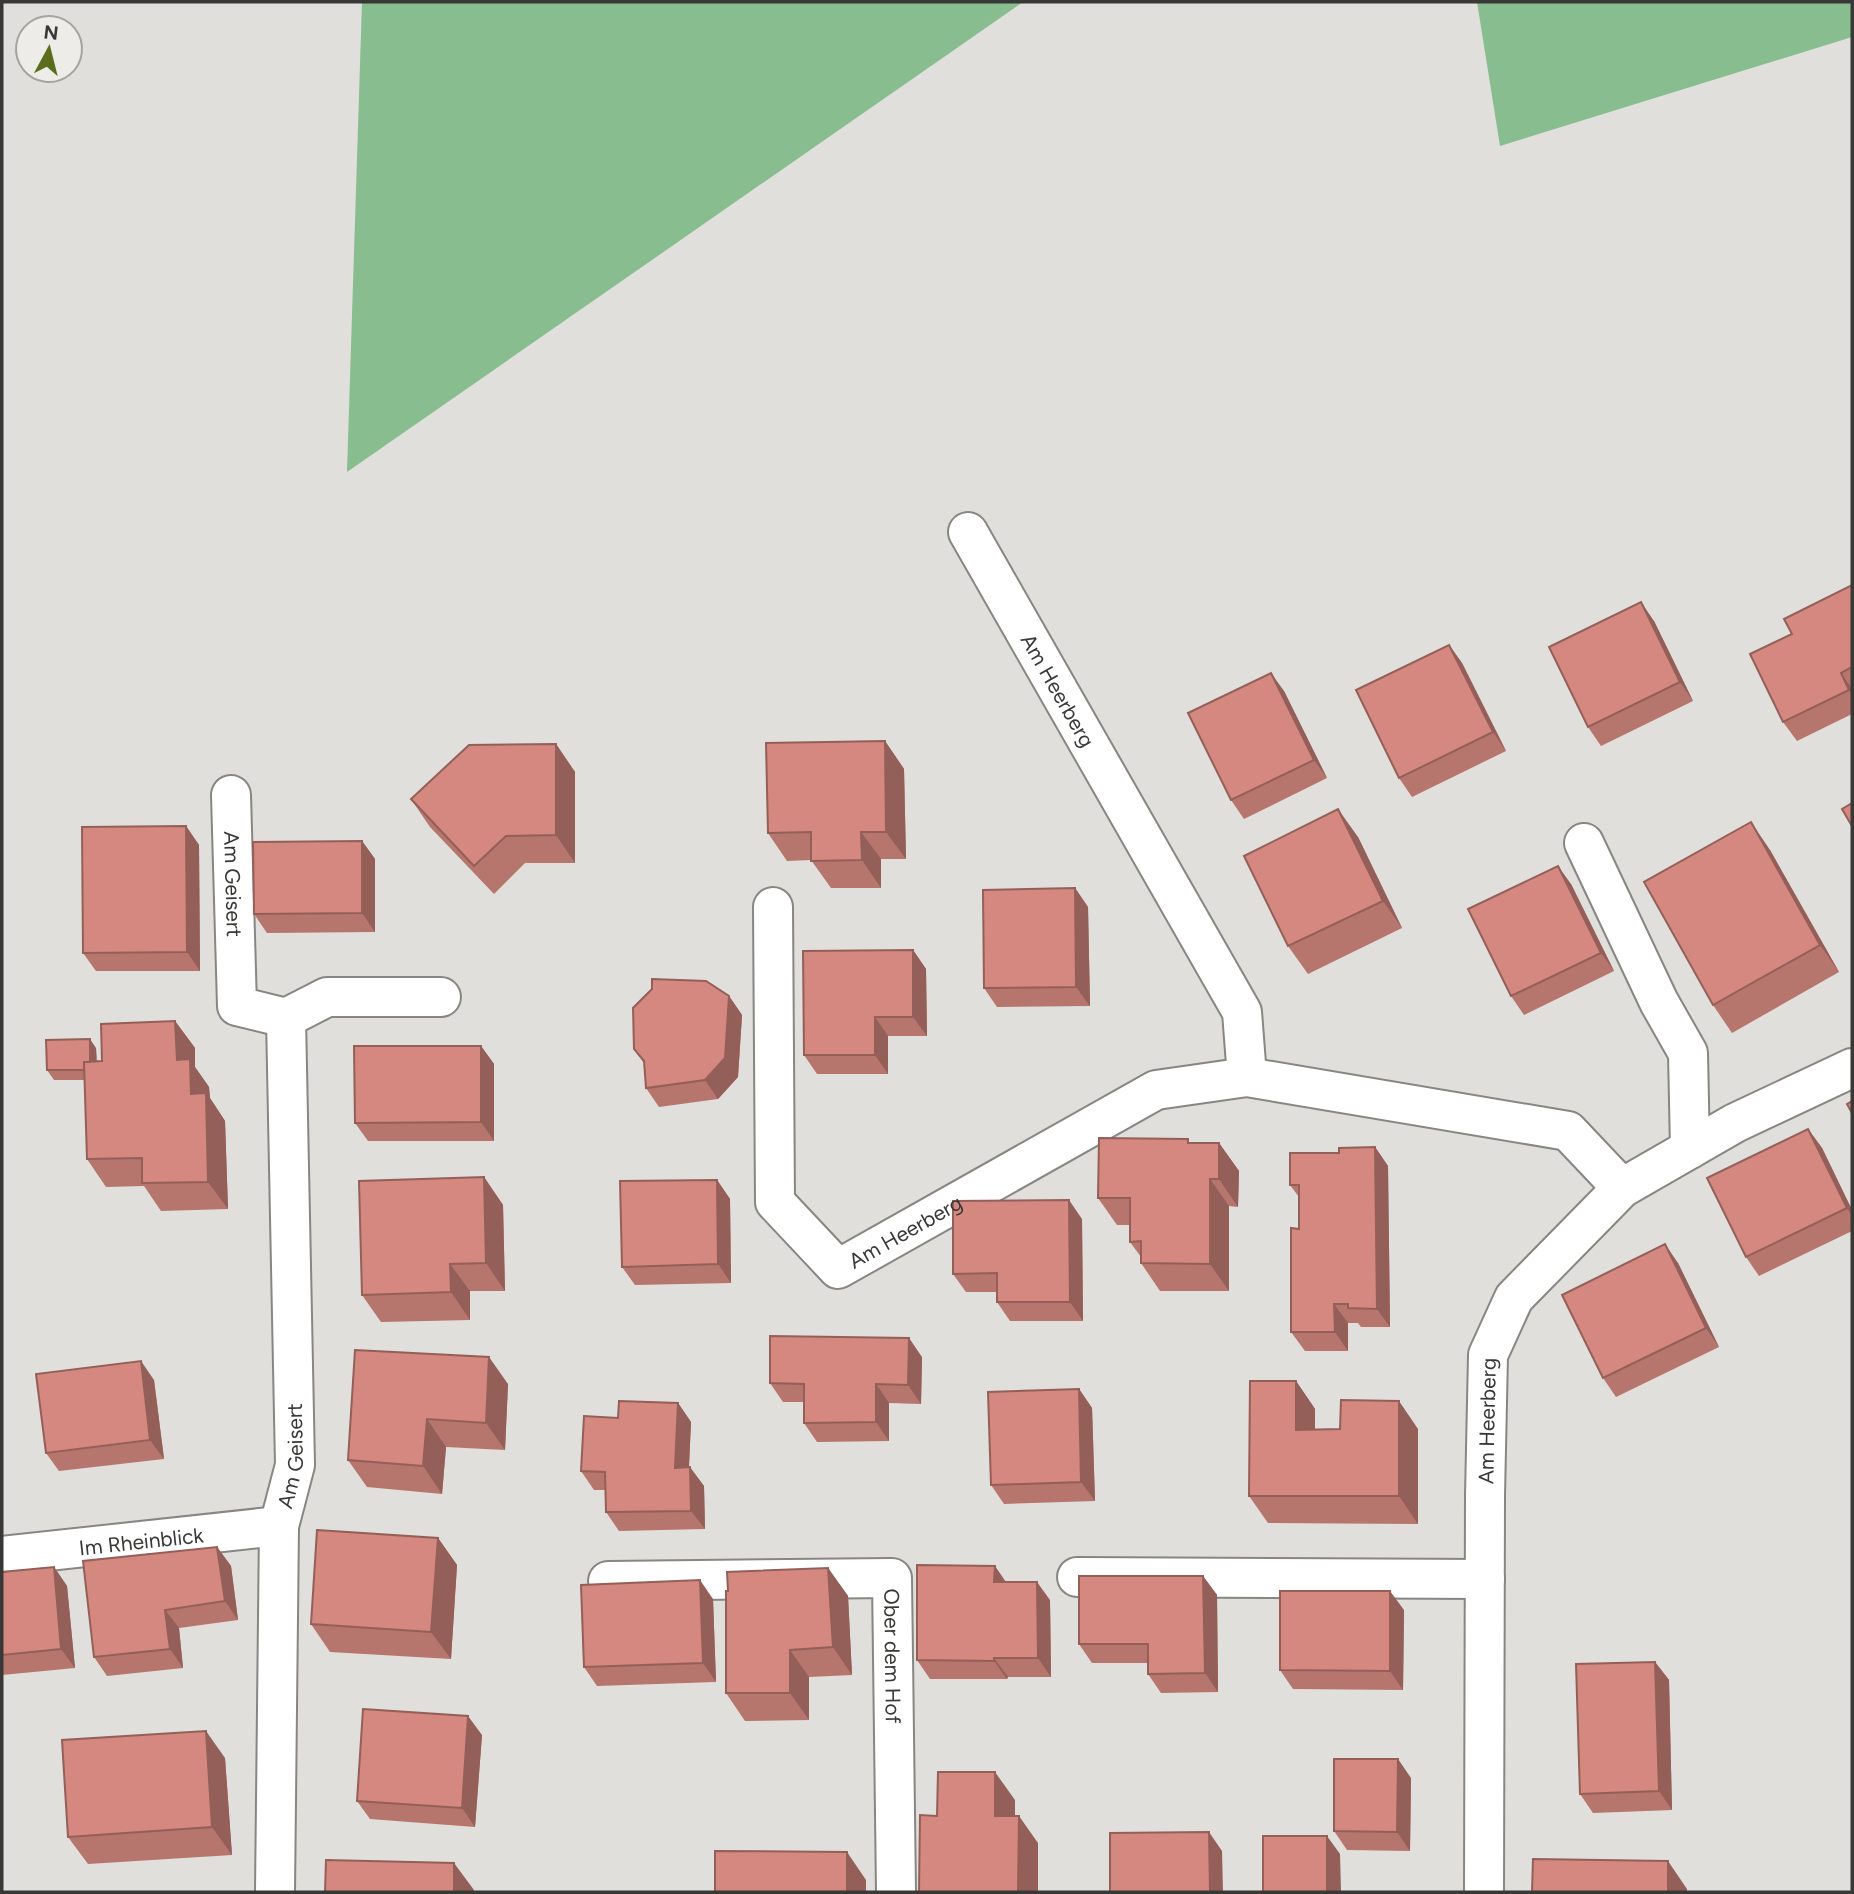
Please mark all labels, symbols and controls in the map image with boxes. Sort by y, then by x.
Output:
north arrow [14,14,84,84]
text: N [42,20,60,45]
street label: Am Heerberg [1016,629,1100,751]
street label: Am Geisert [220,831,248,937]
street label: Am Heerberg [844,1189,966,1273]
street label: Am Heerberg [1473,1358,1500,1484]
street label: Am Geisert [272,1403,308,1511]
street label: Im Rheinblick [78,1522,206,1560]
street label: Ober dem Hof [880,1588,906,1724]

